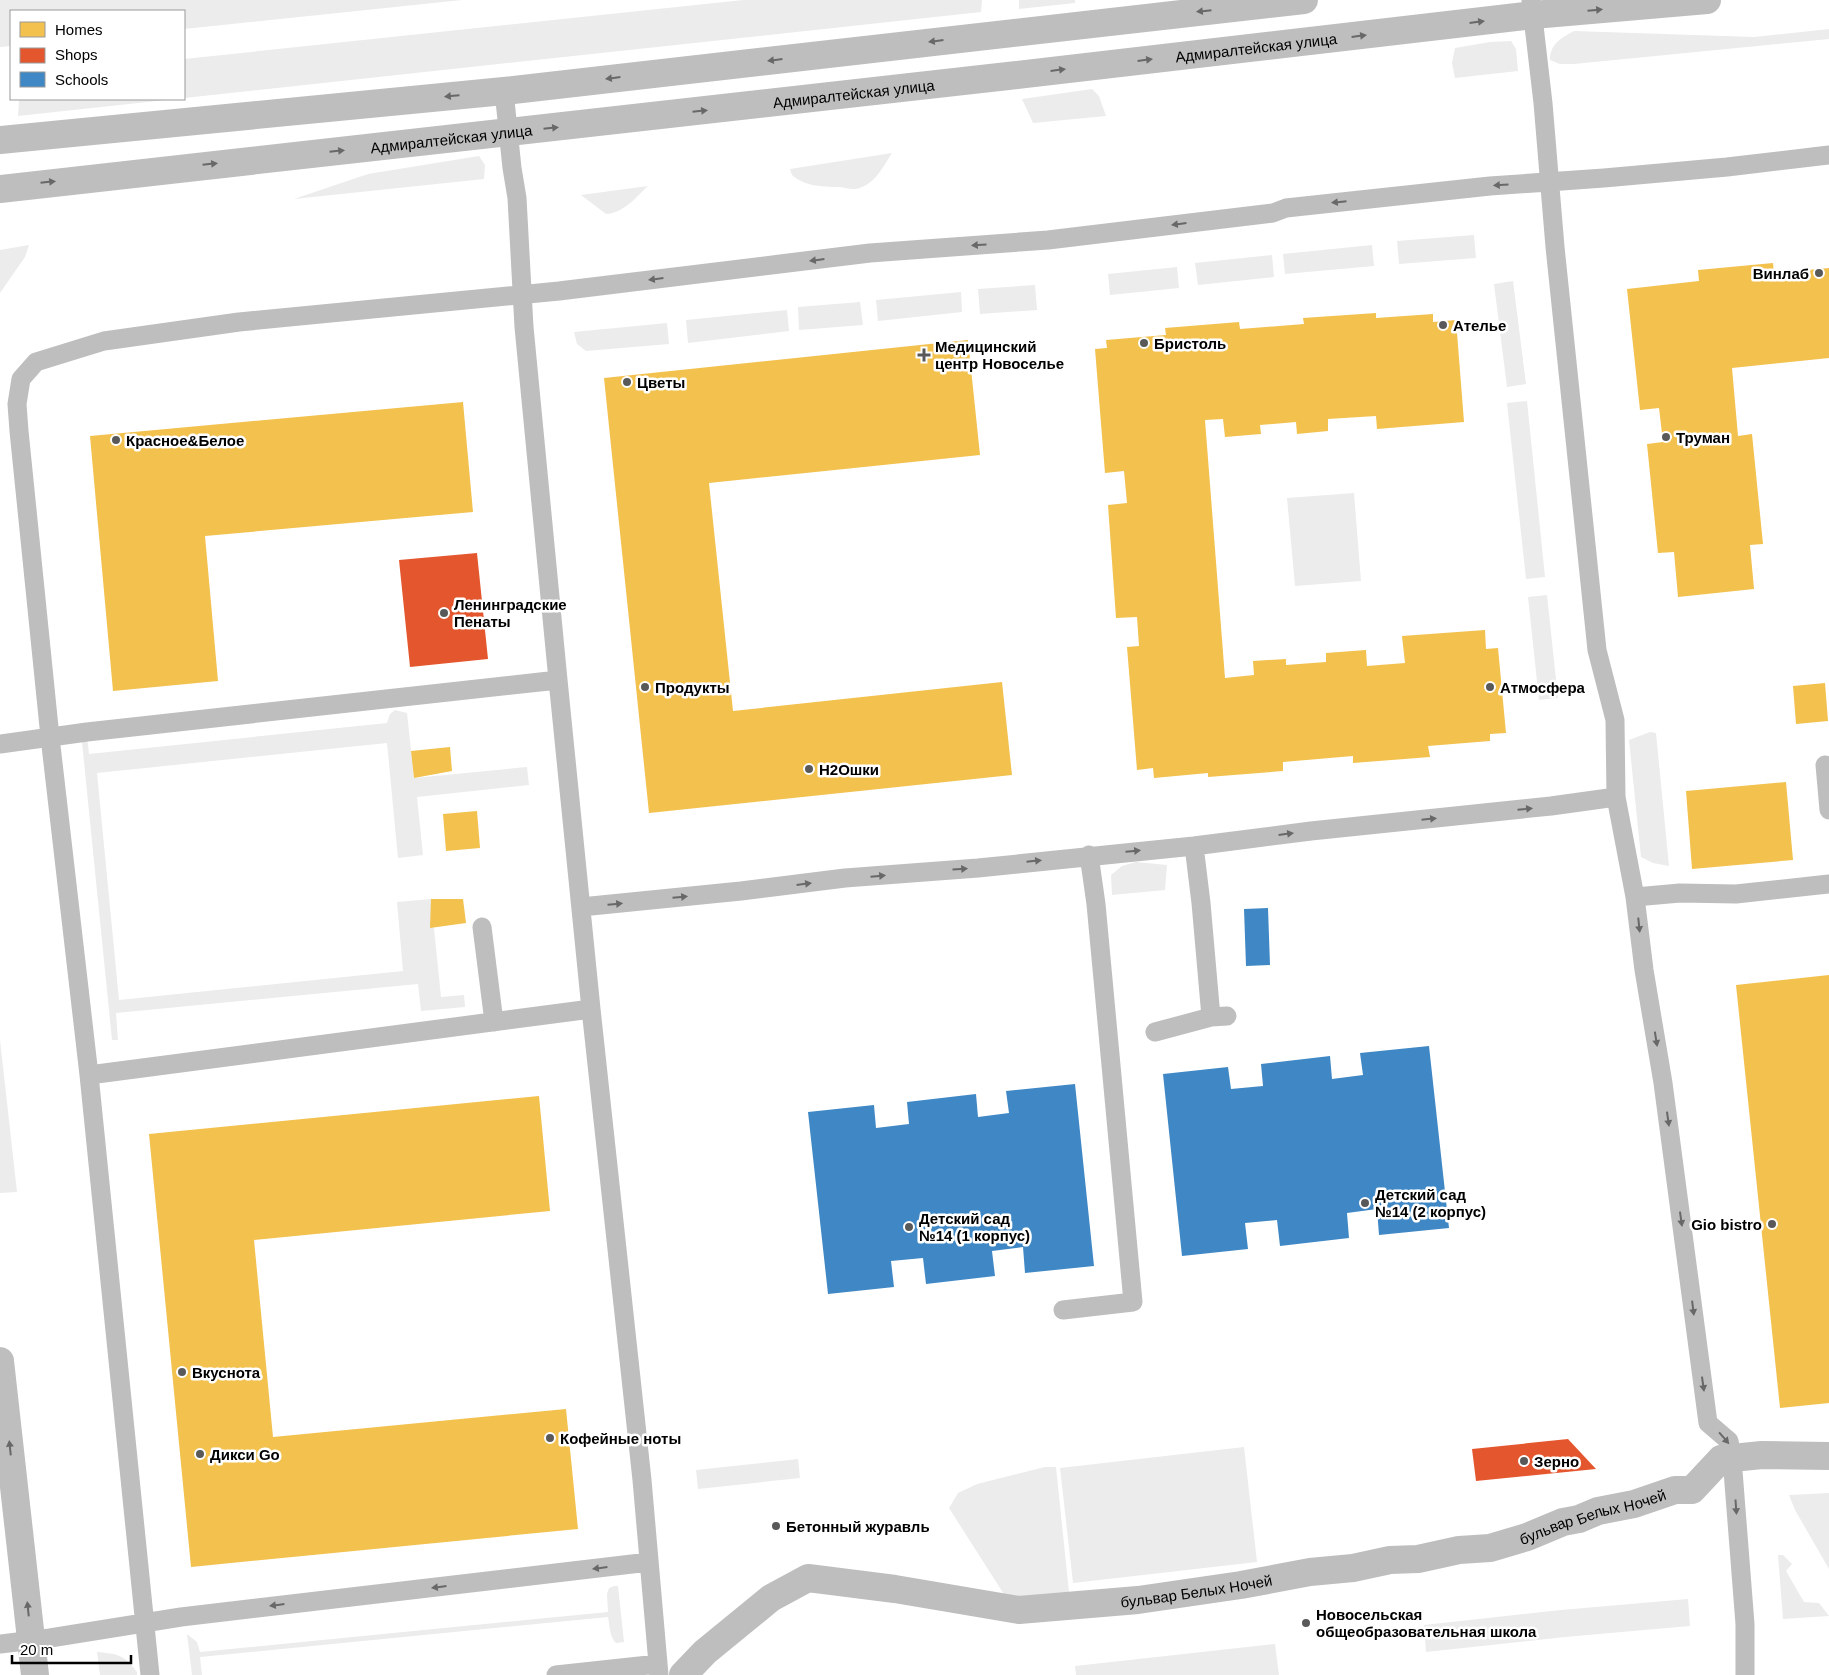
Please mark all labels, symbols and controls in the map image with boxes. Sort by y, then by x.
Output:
one-way arrow [1587,6,1603,14]
one-way arrow [1195,7,1211,15]
legend [10,10,185,100]
one-way arrow [1469,18,1485,26]
text: Homes [55,21,103,38]
street label: Адмиралтейская улица [1174,29,1338,65]
one-way arrow [1351,32,1367,40]
one-way arrow [928,37,944,45]
text: Shops [55,46,98,63]
one-way arrow [766,56,782,64]
one-way arrow [1137,56,1153,64]
one-way arrow [1051,66,1067,74]
text: Schools [55,71,108,88]
one-way arrow [605,74,621,82]
street label: Адмиралтейская улица [772,76,936,111]
one-way arrow [443,92,459,100]
one-way arrow [693,107,709,115]
street label: Адмиралтейская улица [369,121,534,156]
one-way arrow [543,124,559,132]
one-way arrow [329,147,345,155]
one-way arrow [202,160,218,168]
one-way arrow [41,178,57,186]
one-way arrow [1493,181,1509,189]
one-way arrow [1331,198,1347,206]
one-way arrow [1170,220,1186,228]
one-way arrow [971,241,987,249]
one-way arrow [809,256,825,264]
place label: Винлаб [1753,265,1809,282]
marker: Винлаб [1813,267,1825,279]
one-way arrow [648,275,664,283]
place label: Ателье [1453,317,1506,334]
marker: Ателье [1437,319,1449,331]
place label: Бристоль [1154,335,1226,352]
marker: Бристоль [1138,337,1150,349]
place label: Медицинский центр Новоселье [935,338,1064,372]
marker: Медицинский центр Новоселье [917,348,931,362]
place label: Цветы [637,374,685,391]
marker: Цветы [621,376,633,388]
place label: Труман [1676,429,1730,446]
marker: Труман [1660,431,1672,443]
place label: Красное&Белое [126,432,244,449]
marker: Красное&Белое [110,434,122,446]
place label: Ленинградские Пенаты [454,596,567,630]
marker: Ленинградские Пенаты [438,607,450,619]
place label: Продукты [655,679,730,696]
place label: Атмосфера [1500,679,1586,696]
marker: Продукты [639,681,651,693]
marker: Атмосфера [1484,681,1496,693]
place label: H2Oшки [819,761,879,778]
marker: H2Oшки [803,763,815,775]
one-way arrow [1517,805,1533,813]
one-way arrow [1421,815,1437,823]
one-way arrow [1278,830,1294,838]
one-way arrow [1125,847,1141,855]
one-way arrow [1026,857,1042,865]
one-way arrow [952,865,968,873]
one-way arrow [870,871,886,879]
one-way arrow [796,879,812,887]
one-way arrow [672,893,688,901]
one-way arrow [607,900,623,908]
one-way arrow [1635,917,1643,933]
one-way arrow [1653,1031,1661,1047]
one-way arrow [1664,1111,1672,1127]
place label: Детский сад №14 (2 корпус) [1375,1186,1486,1220]
marker: Детский сад №14 (2 корпус) [1359,1197,1371,1209]
place label: Детский сад №14 (1 корпус) [919,1210,1030,1244]
one-way arrow [1677,1211,1685,1227]
place label: Gio bistro [1691,1216,1762,1233]
marker: Gio bistro [1766,1218,1778,1230]
marker: Детский сад №14 (1 корпус) [903,1221,915,1233]
one-way arrow [1689,1301,1697,1317]
place label: Вкуснота [192,1364,261,1381]
marker: Вкуснота [176,1366,188,1378]
one-way arrow [1699,1376,1707,1392]
place label: Кофейные ноты [560,1430,681,1447]
marker: Кофейные ноты [544,1432,556,1444]
one-way arrow [1718,1432,1729,1445]
one-way arrow [6,1439,14,1455]
place label: Дикси Go [210,1446,280,1463]
marker: Дикси Go [194,1448,206,1460]
place label: Зерно [1534,1453,1579,1470]
marker: Зерно [1518,1455,1530,1467]
street label: бульвар Белых Ночей [1517,1485,1668,1547]
one-way arrow [1732,1499,1740,1515]
place label: Бетонный журавль [786,1518,930,1535]
marker: Бетонный журавль [770,1520,782,1532]
one-way arrow [592,1564,608,1572]
street label: бульвар Белых Ночей [1120,1571,1273,1610]
one-way arrow [431,1583,447,1591]
one-way arrow [24,1601,32,1617]
one-way arrow [269,1601,285,1609]
place label: Новосельская общеобразовательная школа [1316,1606,1537,1640]
marker: Новосельская общеобразовательная школа [1300,1617,1312,1629]
scale bar [12,1632,131,1664]
text: 20 m [20,1641,53,1658]

